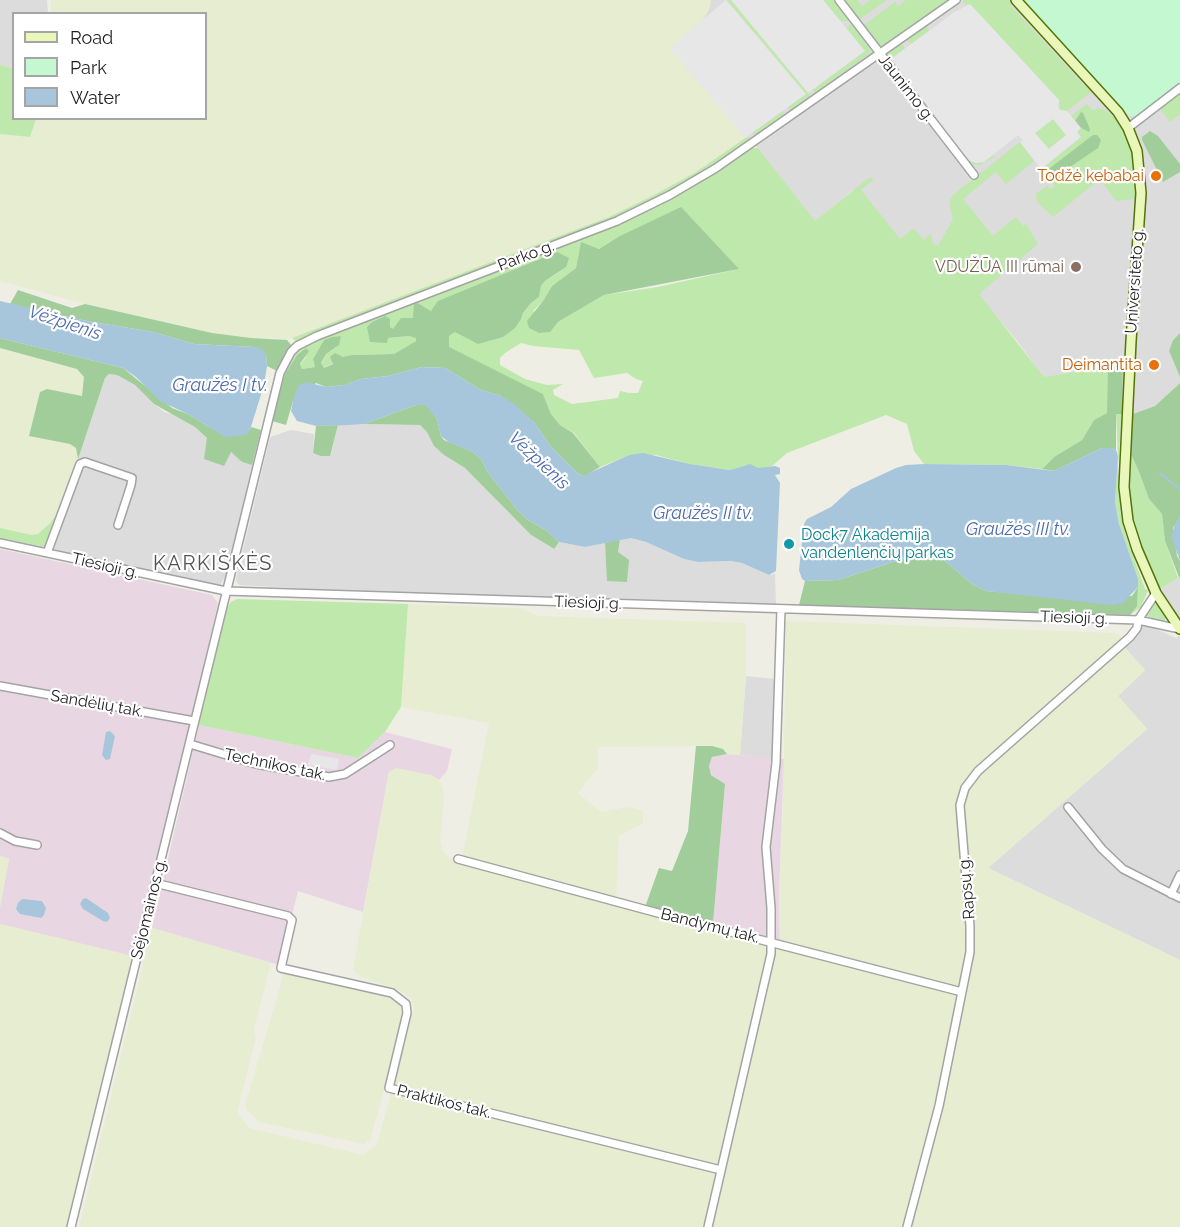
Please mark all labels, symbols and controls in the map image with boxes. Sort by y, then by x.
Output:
legend [12,12,207,120]
text: Road [70,27,113,48]
street label: Jaunimo g. [874,51,938,125]
text: Park [70,57,107,78]
text: Water [70,87,120,108]
place label: Todžė kebabai [1037,166,1144,186]
marker: Todžė kebabai [1149,169,1163,183]
street label: Universiteto g. [1122,228,1148,334]
street label: Parko g. [495,237,557,275]
place label: VDUŽŪA III rūmai [935,257,1064,277]
marker: VDUŽŪA III rūmai [1069,260,1083,274]
water label: Vėžpienis [26,301,104,345]
place label: Deimantita [1062,355,1142,375]
marker: Deimantita [1147,358,1161,372]
water label: Graužės I tv. [172,375,268,397]
water label: Vėžpienis [504,427,574,495]
water label: Graužės II tv. [653,503,753,525]
water label: Graužės III tv. [966,519,1070,541]
place label: Dock7 Akademija vandenlenčių parkas [801,525,954,563]
marker: Dock7 Akademija vandenlenčių parkas [782,537,796,551]
street label: Tiesioji g. [70,549,140,583]
district label: KARKIŠKĖS [153,552,273,576]
street label: Tiesioji g. [554,592,622,614]
street label: Tiesioji g. [1040,607,1108,629]
street label: Sandėlių tak. [49,686,145,722]
street label: Technikos tak. [223,745,327,785]
street label: Rapsų g. [955,856,979,920]
street label: Sėjomainos g. [127,857,171,961]
street label: Bandymų tak. [659,904,761,948]
street label: Praktikos tak. [395,1081,493,1123]

